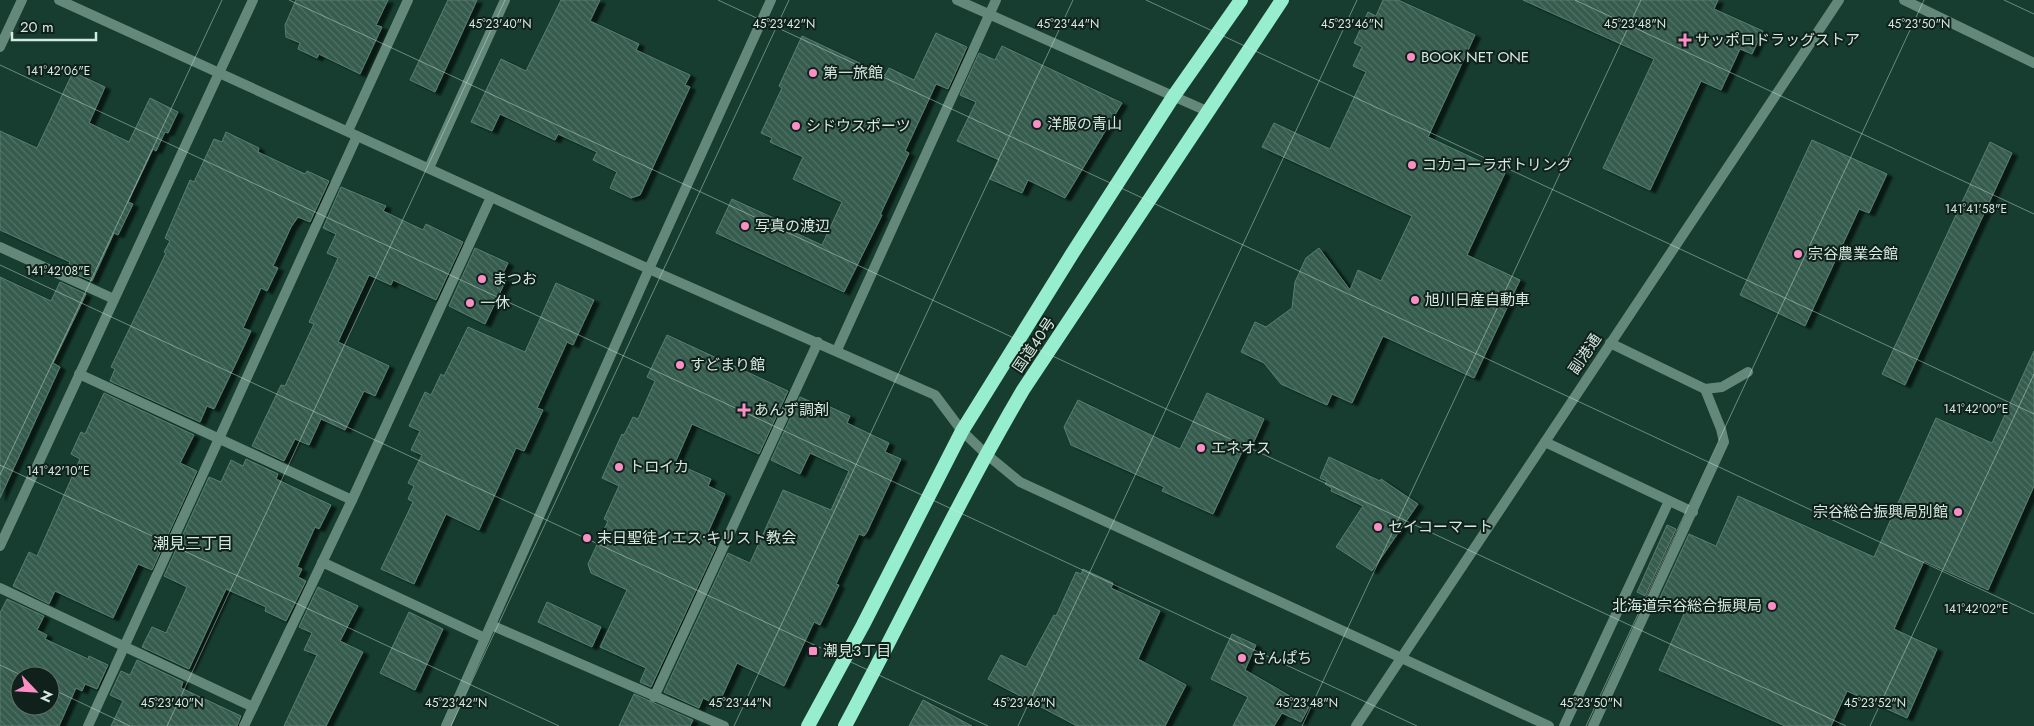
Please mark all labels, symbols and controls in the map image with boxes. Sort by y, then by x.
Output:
scale bar [12,10,96,42]
text: 45°23'40"N [469,15,531,33]
text: 45°23'42"N [753,15,815,33]
text: 45°23'44"N [1037,15,1099,33]
text: 45°23'46"N [1321,15,1383,33]
text: 45°23'48"N [1604,15,1666,33]
text: 45°23'50"N [1888,15,1950,33]
text: 20 m [20,16,54,38]
place label: サッポロドラッグストア [1695,29,1860,51]
marker: サッポロドラッグストア [1679,34,1691,46]
place label: BOOK NET ONE [1421,46,1529,68]
marker: BOOK NET ONE [1405,51,1417,63]
text: 141°42'06"E [26,62,90,80]
place label: 第一旅館 [823,62,883,84]
marker: 第一旅館 [807,67,819,79]
place label: 洋服の青山 [1047,113,1122,135]
place label: シドウスポーツ [806,115,911,137]
marker: 洋服の青山 [1031,118,1043,130]
marker: シドウスポーツ [790,120,802,132]
place label: コカコーラボトリング [1422,154,1572,176]
marker: コカコーラボトリング [1406,159,1418,171]
text: 141°41'58"E [1945,200,2007,218]
place label: 写真の渡辺 [755,215,830,237]
marker: 写真の渡辺 [739,220,751,232]
place label: 宗谷農業会館 [1808,243,1898,265]
marker: 宗谷農業会館 [1792,248,1804,260]
text: 141°42'08"E [26,262,90,280]
place label: まつお [492,268,537,290]
marker: まつお [476,273,488,285]
place label: 旭川日産自動車 [1425,289,1530,311]
place label: 一休 [480,292,510,314]
marker: 旭川日産自動車 [1409,294,1421,306]
marker: 一休 [464,297,476,309]
street label: 国道40号 [1007,313,1061,377]
street label: 副港通 [1563,329,1607,379]
place label: すどまり館 [690,354,765,376]
marker: すどまり館 [674,359,686,371]
place label: あんず調剤 [754,399,829,421]
text: 141°42'00"E [1944,400,2008,418]
marker: あんず調剤 [738,404,750,416]
place label: エネオス [1211,437,1271,459]
marker: エネオス [1195,442,1207,454]
place label: トロイカ [629,456,689,478]
marker: トロイカ [613,461,625,473]
text: 141°42'10"E [26,462,90,480]
place label: 宗谷総合振興局別館 [1813,501,1948,523]
marker: 宗谷総合振興局別館 [1952,506,1964,518]
place label: セイコーマート [1388,516,1493,538]
marker: セイコーマート [1372,521,1384,533]
place label: 末日聖徒イエス•キリスト教会 [597,527,796,549]
district label: 潮見三丁目 [153,532,233,555]
marker: 末日聖徒イエス•キリスト教会 [581,532,593,544]
place label: 北海道宗谷総合振興局 [1612,595,1762,617]
marker: 北海道宗谷総合振興局 [1766,600,1778,612]
text: 141°42'02"E [1944,600,2008,618]
place label: 潮見3丁目 [823,640,891,662]
marker: 潮見3丁目 [807,645,819,657]
place label: さんぱち [1252,647,1312,669]
marker: さんぱち [1236,652,1248,664]
north arrow [10,666,60,716]
text: N [35,687,58,706]
text: 45°23'40"N [141,694,203,712]
text: 45°23'42"N [425,694,487,712]
text: 45°23'44"N [709,694,771,712]
text: 45°23'46"N [993,694,1055,712]
text: 45°23'48"N [1276,694,1338,712]
text: 45°23'50"N [1560,694,1622,712]
text: 45°23'52"N [1844,694,1906,712]

